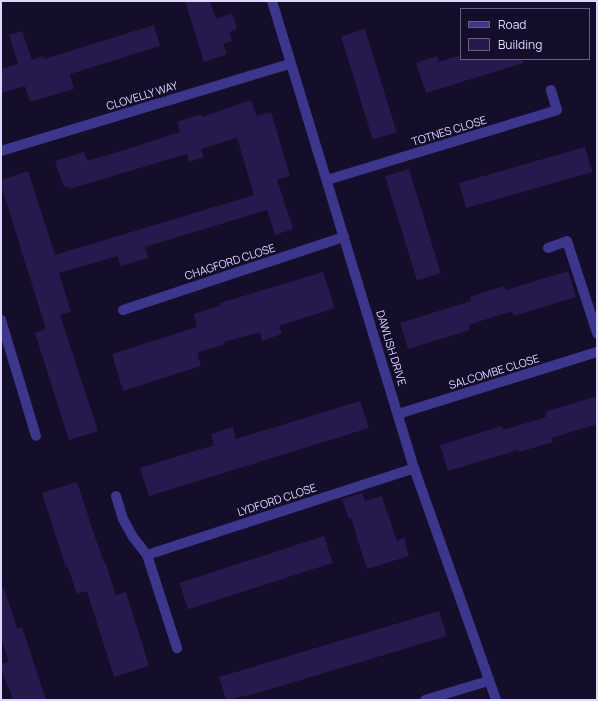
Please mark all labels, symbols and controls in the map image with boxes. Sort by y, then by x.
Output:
legend [460,8,590,60]
text: Road [498,16,526,33]
text: Building [498,36,542,53]
street label: CLOVELLY WAY [105,79,179,113]
street label: TOTNES CLOSE [410,113,488,149]
street label: CHAGFORD CLOSE [183,241,277,283]
street label: DAWLISH DRIVE [373,309,409,387]
street label: SALCOMBE CLOSE [447,352,541,392]
street label: LYDFORD CLOSE [236,481,318,519]

